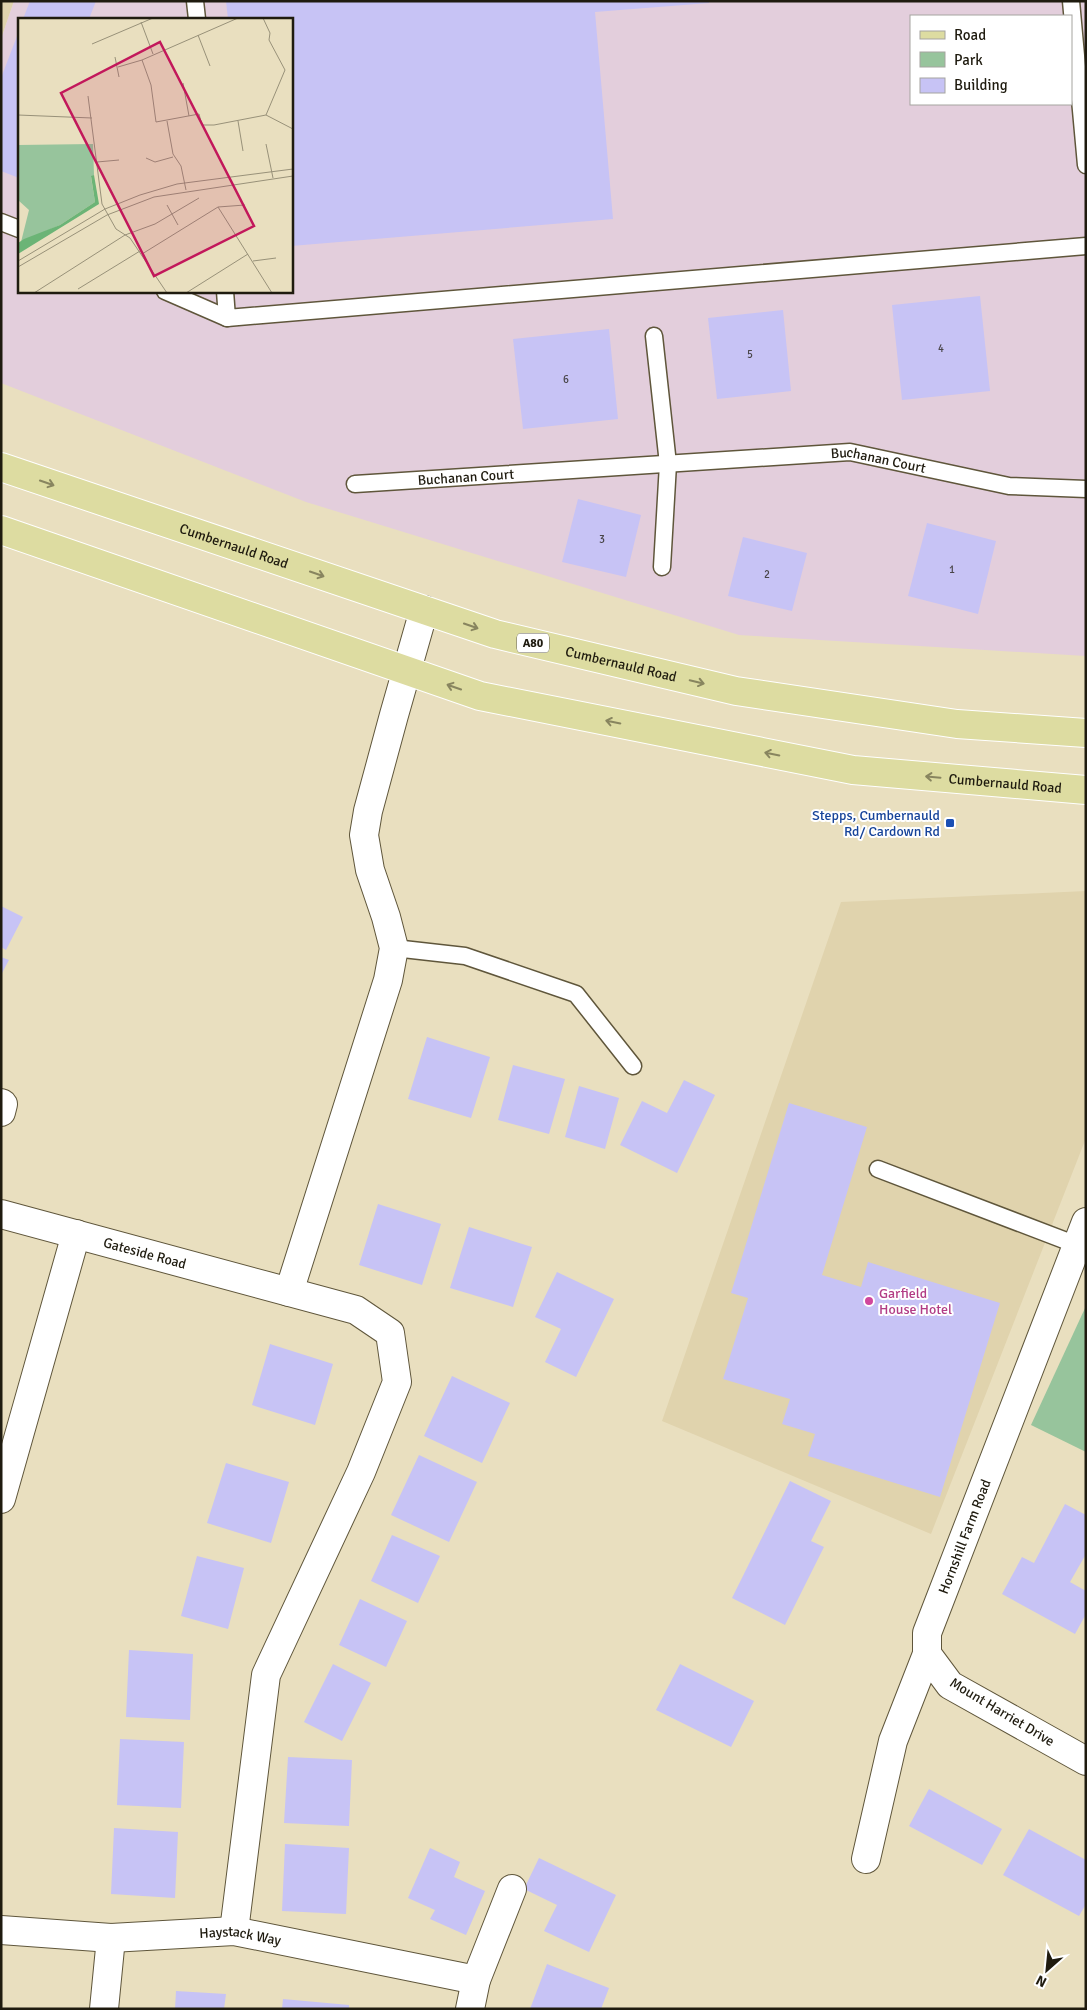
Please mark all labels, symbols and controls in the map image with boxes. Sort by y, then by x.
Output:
legend [910,15,1072,105]
inset map [18,18,292,292]
text: Road [954,26,986,44]
text: Park [954,51,983,69]
text: Building [954,76,1008,94]
house number: 4 [938,342,944,355]
house number: 5 [747,348,753,361]
house number: 6 [563,373,569,386]
street label: Buchanan Court [830,443,927,476]
street label: Buchanan Court [417,465,515,488]
one-way arrow [39,479,54,488]
street label: Cumbernauld Road [177,520,291,572]
house number: 3 [599,533,605,546]
house number: 1 [949,563,955,576]
house number: 2 [764,568,770,581]
one-way arrow [309,570,325,579]
one-way arrow [463,622,479,631]
road number: A80 [517,634,549,652]
street label: Cumbernauld Road [564,642,678,685]
one-way arrow [688,678,704,687]
one-way arrow [447,682,462,691]
one-way arrow [605,717,621,726]
one-way arrow [764,748,780,758]
street label: Cumbernauld Road [948,770,1063,796]
one-way arrow [925,772,941,781]
place label: Stepps, Cumbernauld Rd/ Cardown Rd [812,807,940,840]
marker: Stepps, Cumbernauld Rd/ Cardown Rd [944,817,956,829]
street label: Gateside Road [101,1234,188,1272]
place label: Garfield House Hotel [879,1285,952,1318]
marker: Garfield House Hotel [863,1295,875,1307]
street label: Hornshill Farm Road [934,1477,994,1596]
street label: Mount Harriet Drive [947,1674,1057,1750]
street label: Haystack Way [199,1923,283,1949]
north arrow [1022,1945,1072,1995]
text: N [1033,1971,1050,1991]

